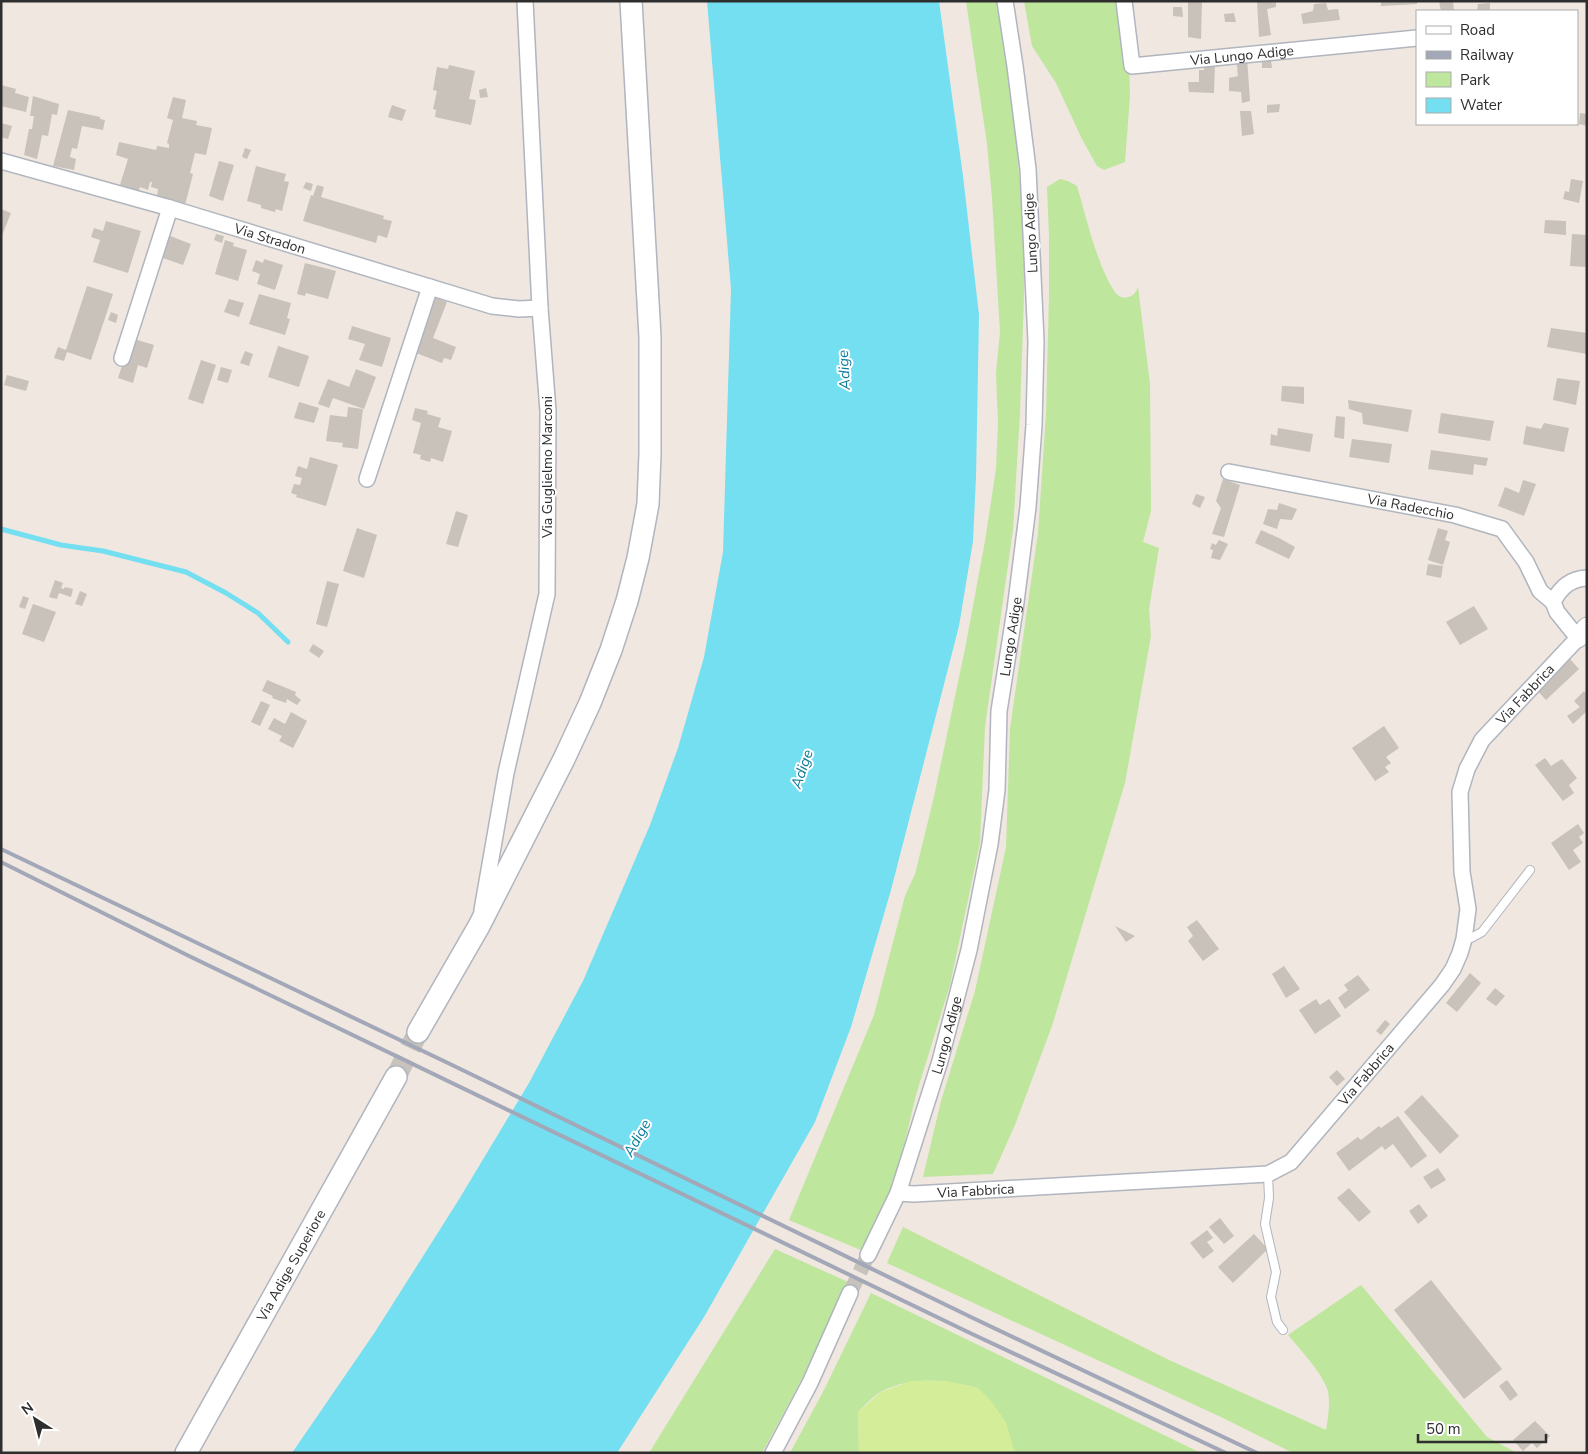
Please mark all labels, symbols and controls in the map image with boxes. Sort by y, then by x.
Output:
legend [1416,10,1578,125]
text: Road [1460,20,1495,40]
street label: Via Lungo Adige [1188,41,1295,70]
text: Railway [1460,45,1514,65]
text: Park [1460,70,1490,90]
text: Water [1460,95,1503,115]
street label: Lungo Adige [1019,193,1043,273]
street label: Via Stradon [231,218,308,258]
water label: Adige [833,350,855,391]
street label: Via Guglielmo Marconi [538,396,557,539]
street label: Via Radecchio [1365,489,1456,524]
street label: Lungo Adige [995,596,1026,678]
street label: Via Fabbrica [1491,660,1558,730]
water label: Adige [786,747,818,792]
street label: Lungo Adige [927,994,966,1077]
street label: Via Fabbrica [1333,1039,1398,1110]
water label: Adige [618,1116,655,1161]
street label: Via Fabbrica [936,1179,1015,1202]
street label: Via Adige Superiore [251,1206,330,1326]
north arrow [10,1394,60,1444]
text: N [18,1398,37,1420]
scale bar [1418,1412,1546,1444]
text: 50 m [1426,1419,1461,1439]

